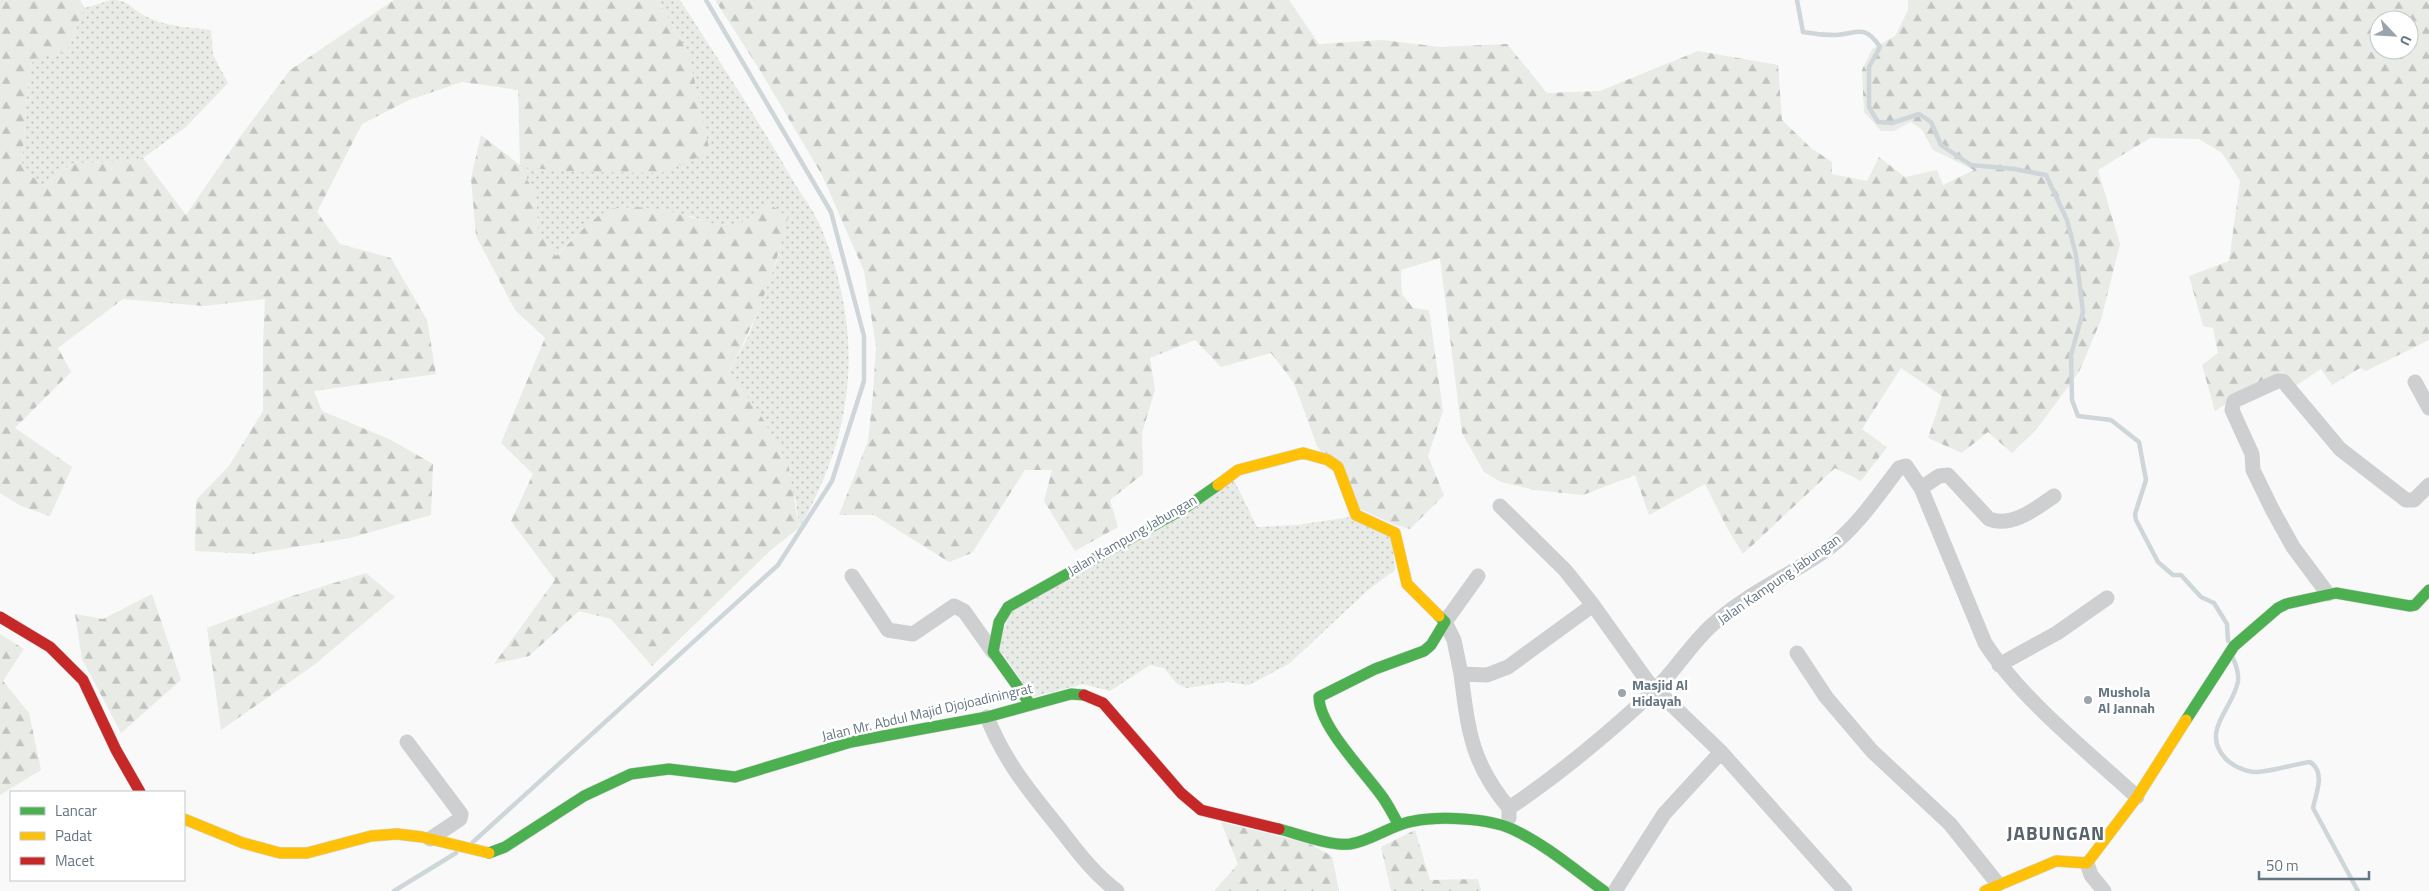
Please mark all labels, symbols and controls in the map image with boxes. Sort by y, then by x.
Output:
north arrow [2369,10,2419,60]
text: U [2395,32,2418,49]
street label: Jalan Kampung Jabungan [1063,489,1200,580]
street label: Jalan Kampung Jabungan [1713,528,1845,629]
place label: Masjid Al Hidayah [1632,674,1688,711]
street label: Jalan Mr. Abdul Majid Djojoadiningrat [819,677,1034,746]
place label: Mushola Al Jannah [2098,681,2155,718]
marker: Masjid Al Hidayah [1616,687,1628,699]
marker: Mushola Al Jannah [2082,694,2094,706]
legend [10,791,185,881]
text: Lancar [55,799,97,822]
district label: JABUNGAN [2007,818,2105,847]
text: Padat [55,824,93,847]
scale bar [2259,848,2369,880]
text: Macet [55,849,95,872]
text: 50 m [2266,854,2299,877]

